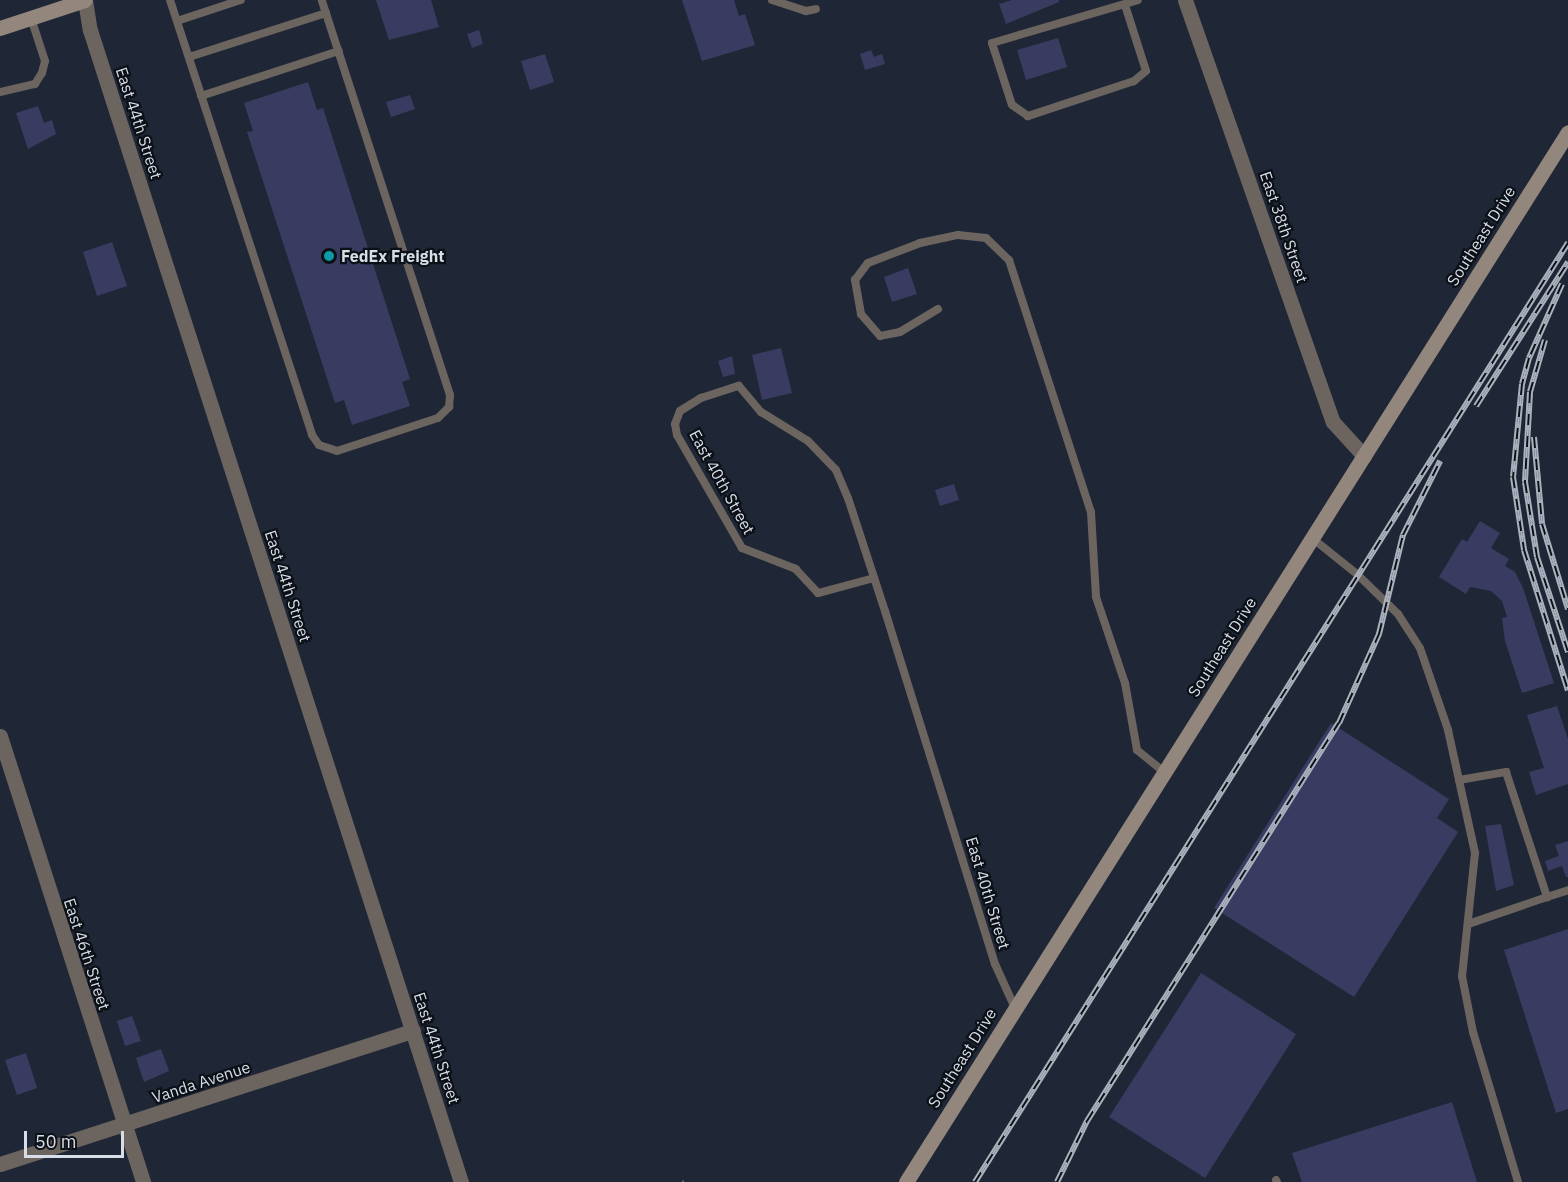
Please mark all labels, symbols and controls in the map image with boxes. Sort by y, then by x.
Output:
street label: East 44th Street [112,65,166,181]
street label: East 38th Street [1256,169,1312,285]
street label: Southeast Drive [1443,183,1519,289]
place label: FedEx Freight [341,246,444,266]
marker: FedEx Freight [322,249,336,263]
street label: East 40th Street [685,426,759,538]
street label: East 44th Street [261,528,315,644]
street label: Southeast Drive [1184,594,1260,700]
street label: East 40th Street [962,834,1014,952]
street label: East 46th Street [60,896,114,1012]
street label: East 44th Street [410,990,464,1106]
street label: Southeast Drive [924,1005,1000,1111]
street label: Vanda Avenue [150,1057,252,1107]
scale bar [27,1119,128,1157]
text: 50 m [35,1130,77,1153]

